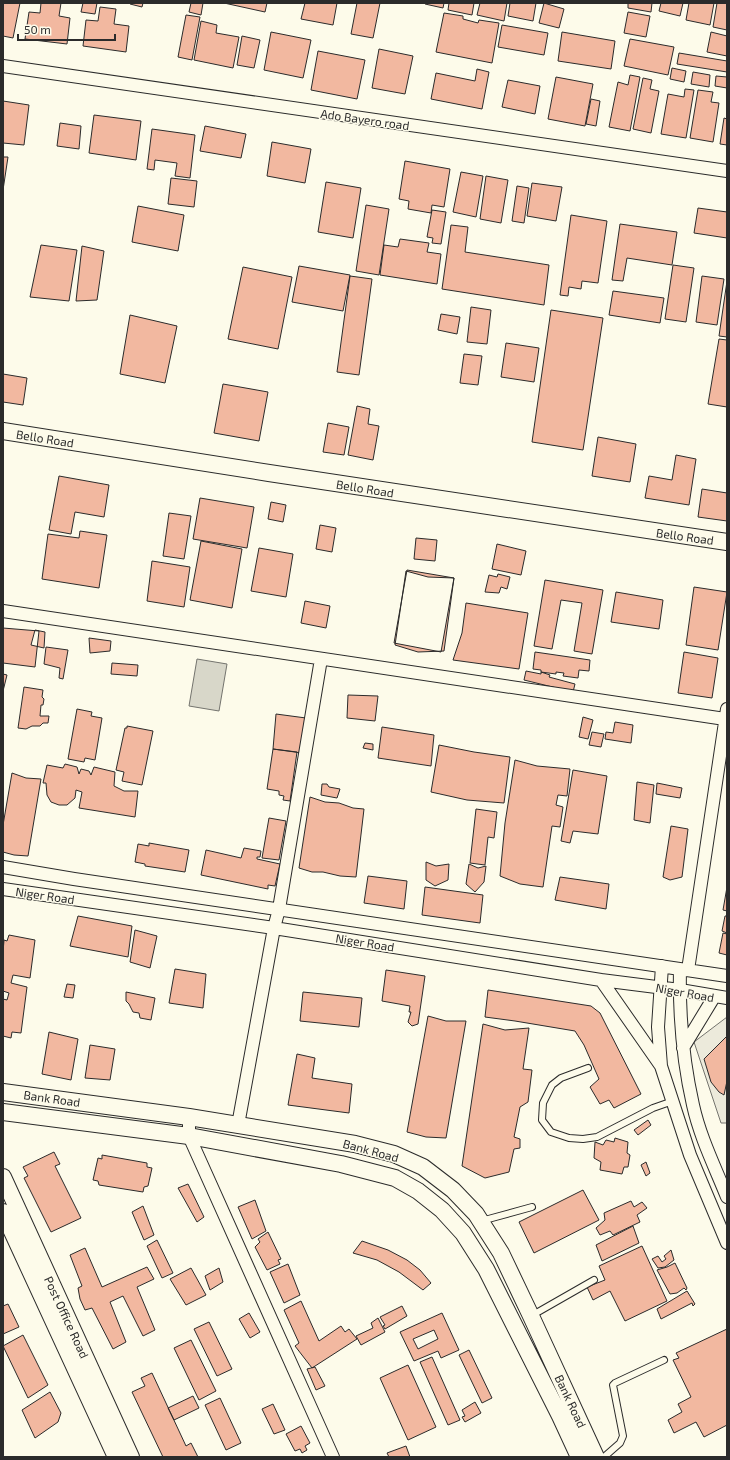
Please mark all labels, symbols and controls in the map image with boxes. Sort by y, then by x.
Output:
scale bar [18,16,115,42]
text: 50 m [24,22,51,36]
street label: Ado Bayero road [320,106,410,132]
street label: Bello Road [15,427,75,449]
street label: Bello Road [335,477,395,499]
street label: Bello Road [655,525,715,547]
street label: Niger Road [15,884,75,906]
street label: Niger Road [335,930,395,954]
street label: Niger Road [655,980,715,1004]
street label: Bank Road [23,1087,81,1109]
street label: Bank Road [342,1136,400,1164]
street label: Post Office Road [42,1274,92,1360]
street label: Bank Road [553,1372,589,1430]

